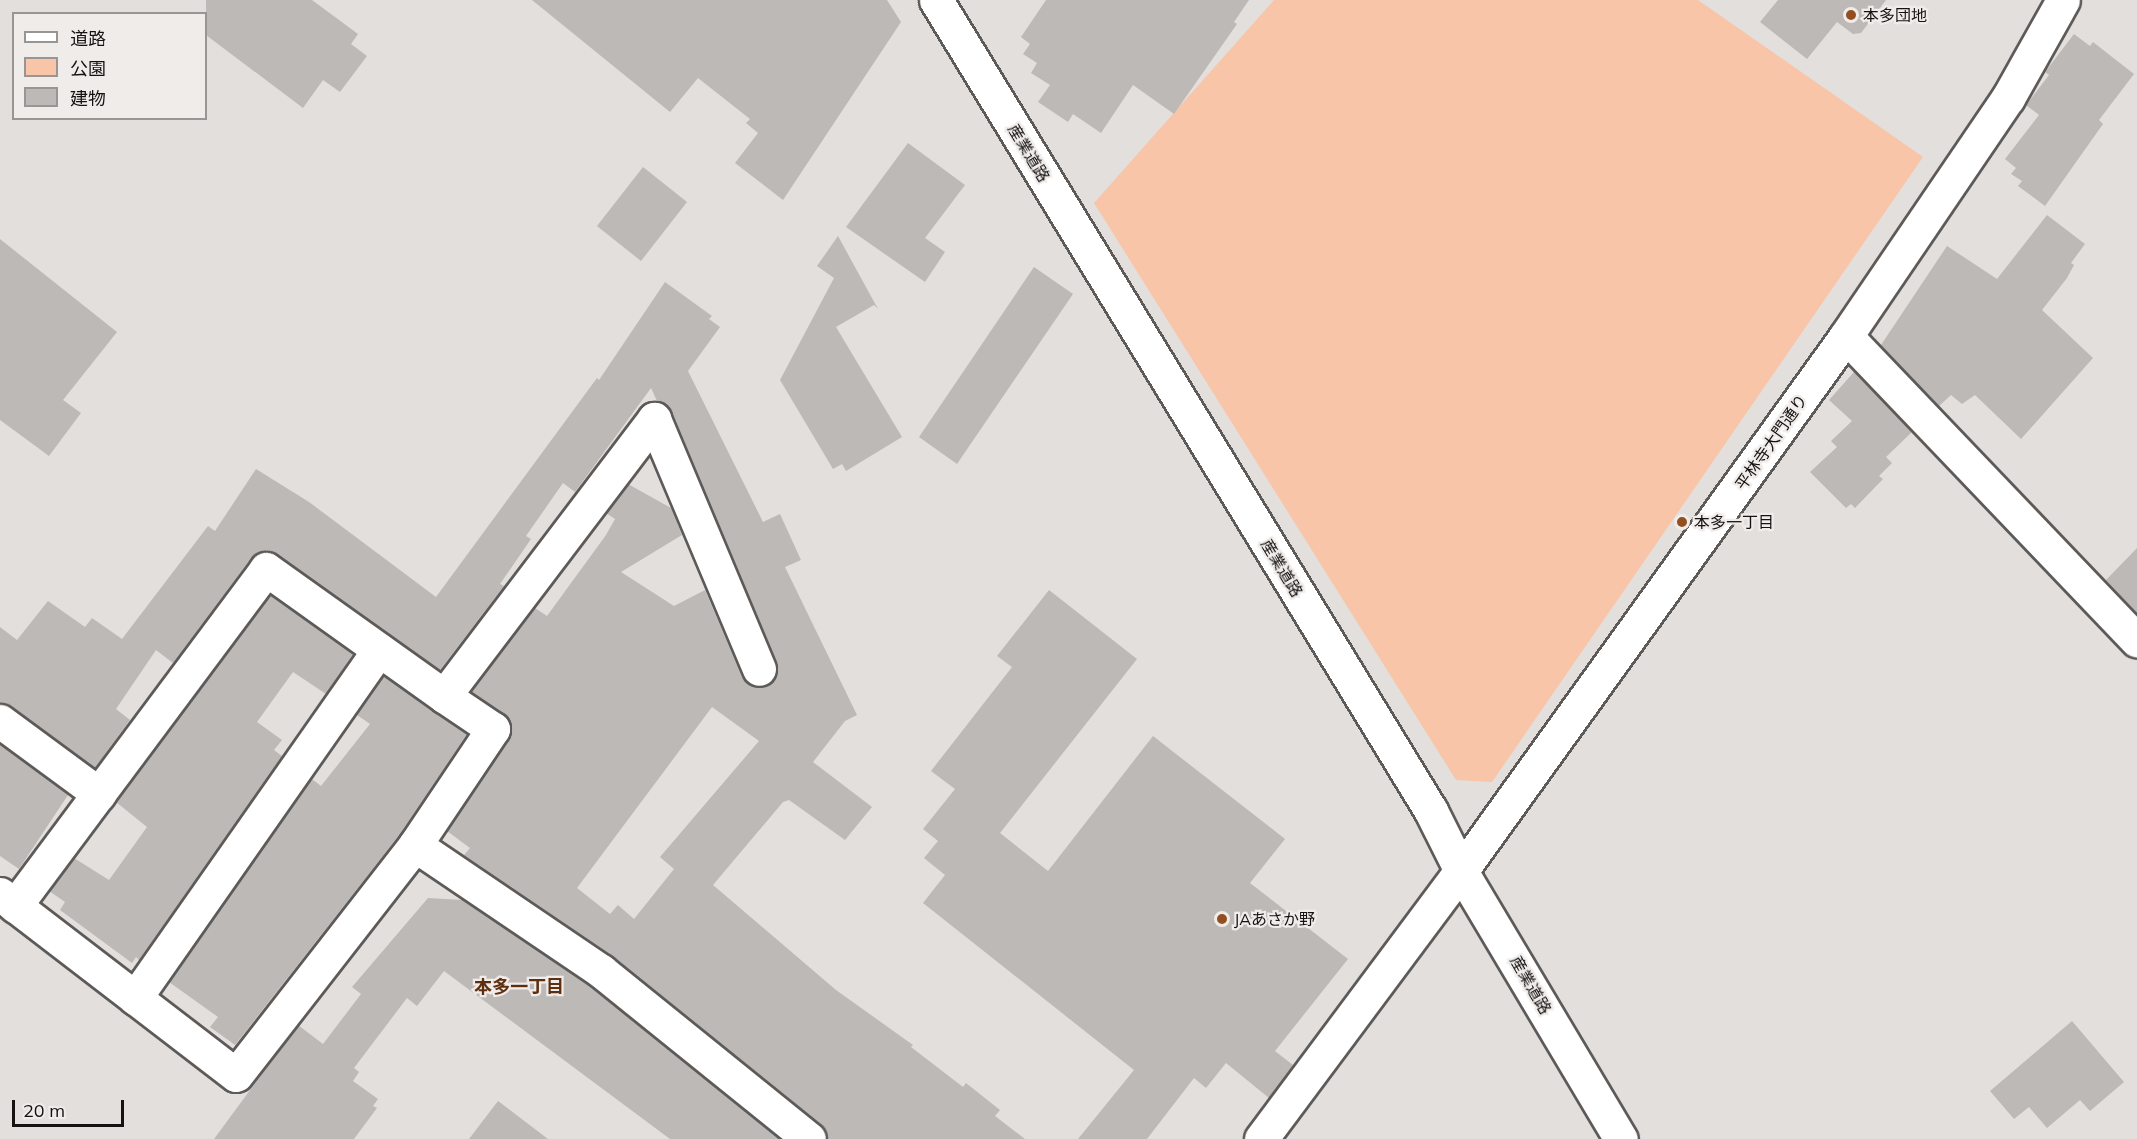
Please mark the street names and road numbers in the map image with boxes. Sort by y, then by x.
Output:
street label: 産業道路 [1004,121,1054,185]
street label: 平林寺大門通り [1731,391,1811,493]
street label: 産業道路 [1257,536,1307,600]
street label: 産業道路 [1507,952,1555,1018]

